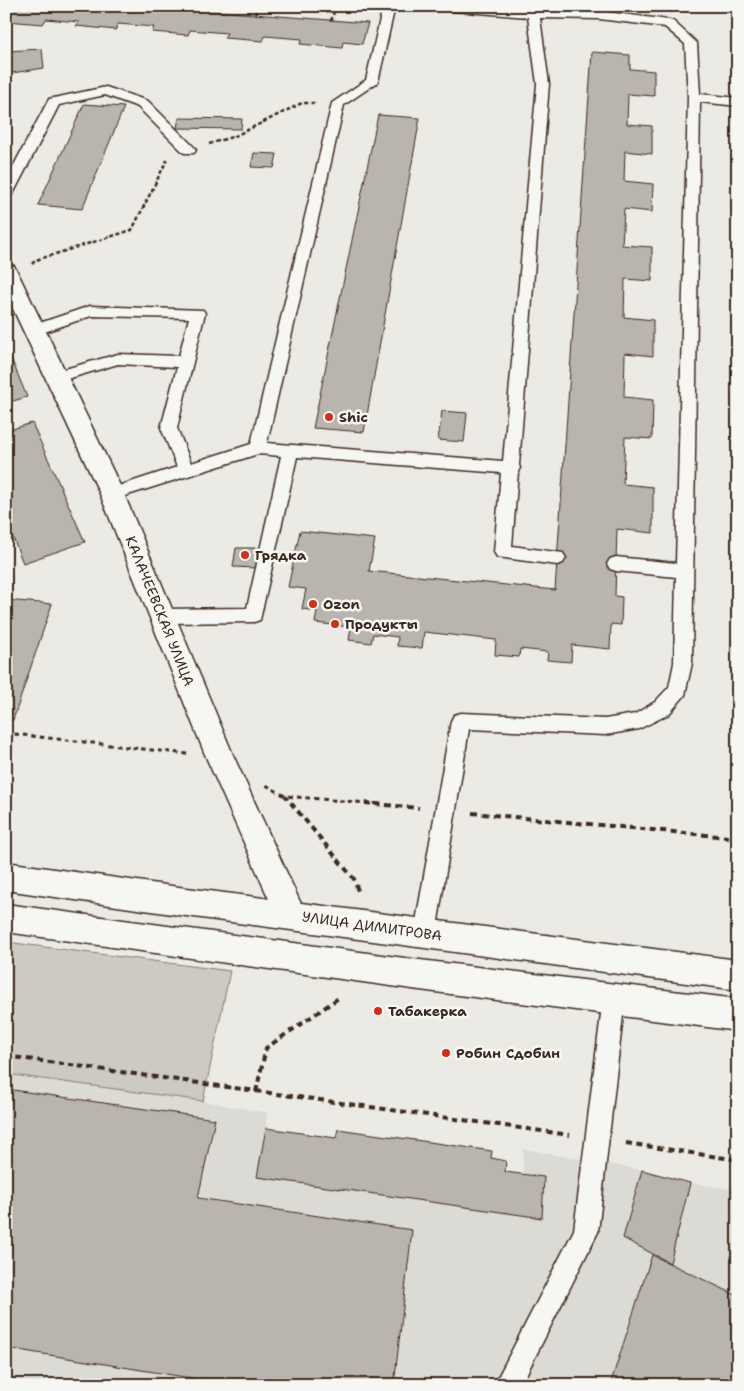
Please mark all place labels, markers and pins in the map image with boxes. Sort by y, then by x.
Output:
place label: Shic [339,408,368,426]
marker: Shic [323,411,335,423]
place label: Грядка [255,546,307,564]
marker: Грядка [239,549,251,561]
place label: Ozon [323,595,360,613]
marker: Ozon [307,598,319,610]
place label: Продукты [345,615,418,633]
marker: Продукты [329,618,341,630]
place label: Табакерка [388,1002,467,1020]
marker: Табакерка [372,1005,384,1017]
place label: Робин Сдобин [456,1044,560,1062]
marker: Робин Сдобин [440,1047,452,1059]

